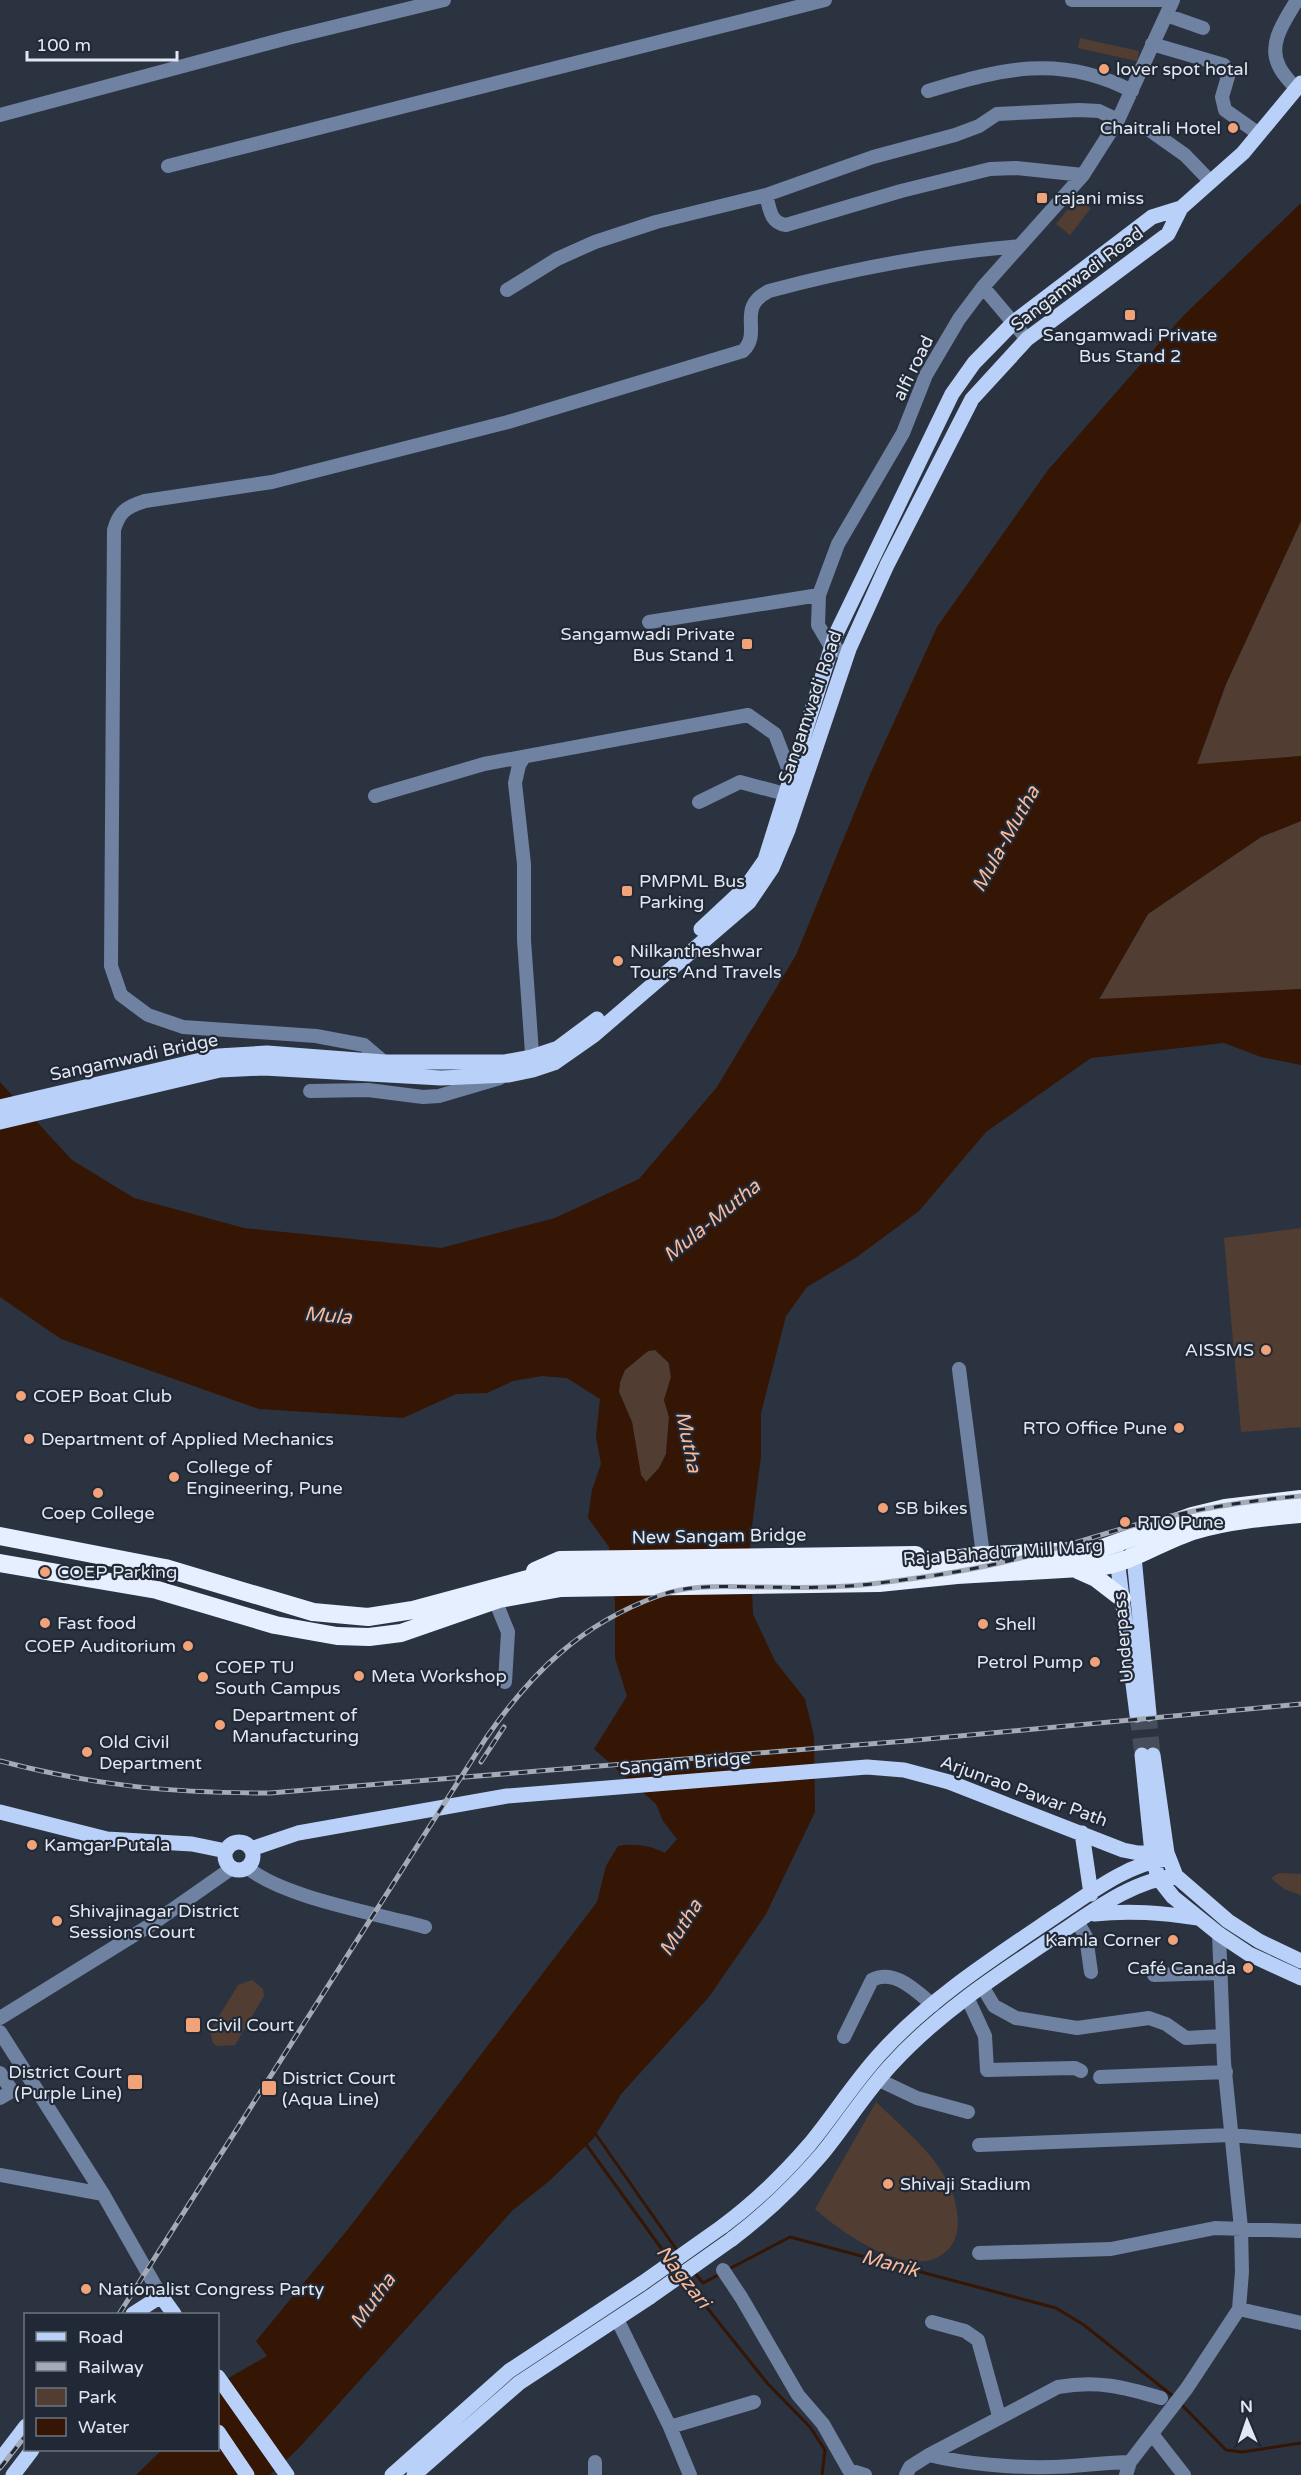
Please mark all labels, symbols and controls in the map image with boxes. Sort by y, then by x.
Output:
scale bar [27,24,177,62]
text: 100 m [36,34,91,56]
place label: lover spot hotal [1116,58,1248,80]
marker: lover spot hotal [1097,62,1111,76]
place label: Chaitrali Hotel [1100,117,1221,139]
marker: Chaitrali Hotel [1226,121,1240,135]
place label: rajani miss [1054,187,1144,209]
marker: rajani miss [1035,191,1049,205]
street label: Sangamwadi Road [1006,222,1148,336]
marker: Sangamwadi Private Bus Stand 2 [1123,308,1137,322]
place label: Sangamwadi Private Bus Stand 2 [1043,324,1217,367]
street label: alfi road [888,332,938,404]
place label: Sangamwadi Private Bus Stand 1 [561,623,735,666]
street label: Sangamwadi Road [774,628,846,786]
marker: Sangamwadi Private Bus Stand 1 [740,637,754,651]
water label: Mula-Mutha [967,781,1045,896]
place label: PMPML Bus Parking [639,870,745,913]
marker: PMPML Bus Parking [620,884,634,898]
place label: Nilkantheshwar Tours And Travels [630,940,782,983]
marker: Nilkantheshwar Tours And Travels [611,954,625,968]
street label: Sangamwadi Bridge [48,1028,220,1086]
water label: Mula-Mutha [659,1174,766,1267]
water label: Mula [303,1302,353,1330]
place label: AISSMS [1185,1339,1254,1361]
marker: AISSMS [1259,1343,1273,1357]
place label: COEP Boat Club [33,1385,172,1407]
marker: COEP Boat Club [14,1389,28,1403]
water label: Mutha [670,1409,706,1476]
place label: RTO Office Pune [1023,1417,1167,1439]
marker: RTO Office Pune [1172,1421,1186,1435]
place label: Department of Applied Mechanics [41,1428,334,1450]
marker: Department of Applied Mechanics [22,1432,36,1446]
place label: College of Engineering, Pune [186,1456,343,1499]
marker: College of Engineering, Pune [167,1470,181,1484]
marker: Coep College [91,1486,105,1500]
place label: SB bikes [895,1497,968,1519]
marker: SB bikes [876,1501,890,1515]
place label: Coep College [41,1502,155,1524]
place label: RTO Pune [1137,1511,1224,1533]
marker: RTO Pune [1118,1515,1132,1529]
street label: New Sangam Bridge [631,1523,807,1549]
street label: Raja Bahadur Mill Marg [902,1534,1104,1570]
place label: COEP Parking [57,1561,177,1583]
marker: COEP Parking [38,1565,52,1579]
street label: Underpass [1108,1590,1138,1684]
place label: Fast food [57,1612,136,1634]
place label: Shell [995,1613,1036,1635]
marker: Fast food [38,1616,52,1630]
marker: Shell [976,1617,990,1631]
place label: COEP Auditorium [24,1635,176,1657]
marker: COEP Auditorium [181,1639,195,1653]
place label: Petrol Pump [977,1651,1083,1673]
marker: Petrol Pump [1088,1655,1102,1669]
place label: COEP TU South Campus [215,1656,341,1699]
place label: Meta Workshop [371,1665,507,1687]
marker: Meta Workshop [352,1669,366,1683]
marker: COEP TU South Campus [196,1670,210,1684]
place label: Department of Manufacturing [232,1704,359,1747]
marker: Department of Manufacturing [213,1718,227,1732]
place label: Old Civil Department [99,1731,202,1774]
marker: Old Civil Department [80,1745,94,1759]
street label: Sangam Bridge [619,1746,751,1780]
street label: Arjunrao Pawar Path [937,1751,1111,1831]
place label: Kamgar Putala [44,1834,170,1856]
marker: Kamgar Putala [25,1838,39,1852]
water label: Mutha [654,1895,708,1961]
place label: Shivajinagar District Sessions Court [69,1900,239,1943]
marker: Shivajinagar District Sessions Court [50,1914,64,1928]
place label: Kamla Corner [1045,1929,1161,1951]
marker: Kamla Corner [1166,1933,1180,1947]
place label: Café Canada [1127,1957,1236,1979]
marker: Café Canada [1241,1961,1255,1975]
place label: Civil Court [206,2014,294,2036]
marker: Civil Court [184,2016,202,2034]
place label: District Court (Purple Line) [8,2061,122,2104]
place label: District Court (Aqua Line) [282,2067,396,2110]
marker: District Court (Purple Line) [126,2073,144,2091]
marker: District Court (Aqua Line) [260,2079,278,2097]
place label: Shivaji Stadium [900,2173,1031,2195]
marker: Shivaji Stadium [881,2177,895,2191]
water label: Nagzari [651,2241,717,2316]
water label: Manik [859,2245,923,2284]
water label: Mutha [345,2268,401,2333]
place label: Nationalist Congress Party [98,2278,325,2300]
marker: Nationalist Congress Party [79,2282,93,2296]
legend [24,2313,219,2451]
text: Road [78,2326,123,2348]
text: Railway [78,2356,144,2378]
text: Park [78,2386,117,2408]
north arrow [1217,2391,1277,2451]
text: N [1240,2397,1253,2417]
text: Water [78,2416,129,2438]

